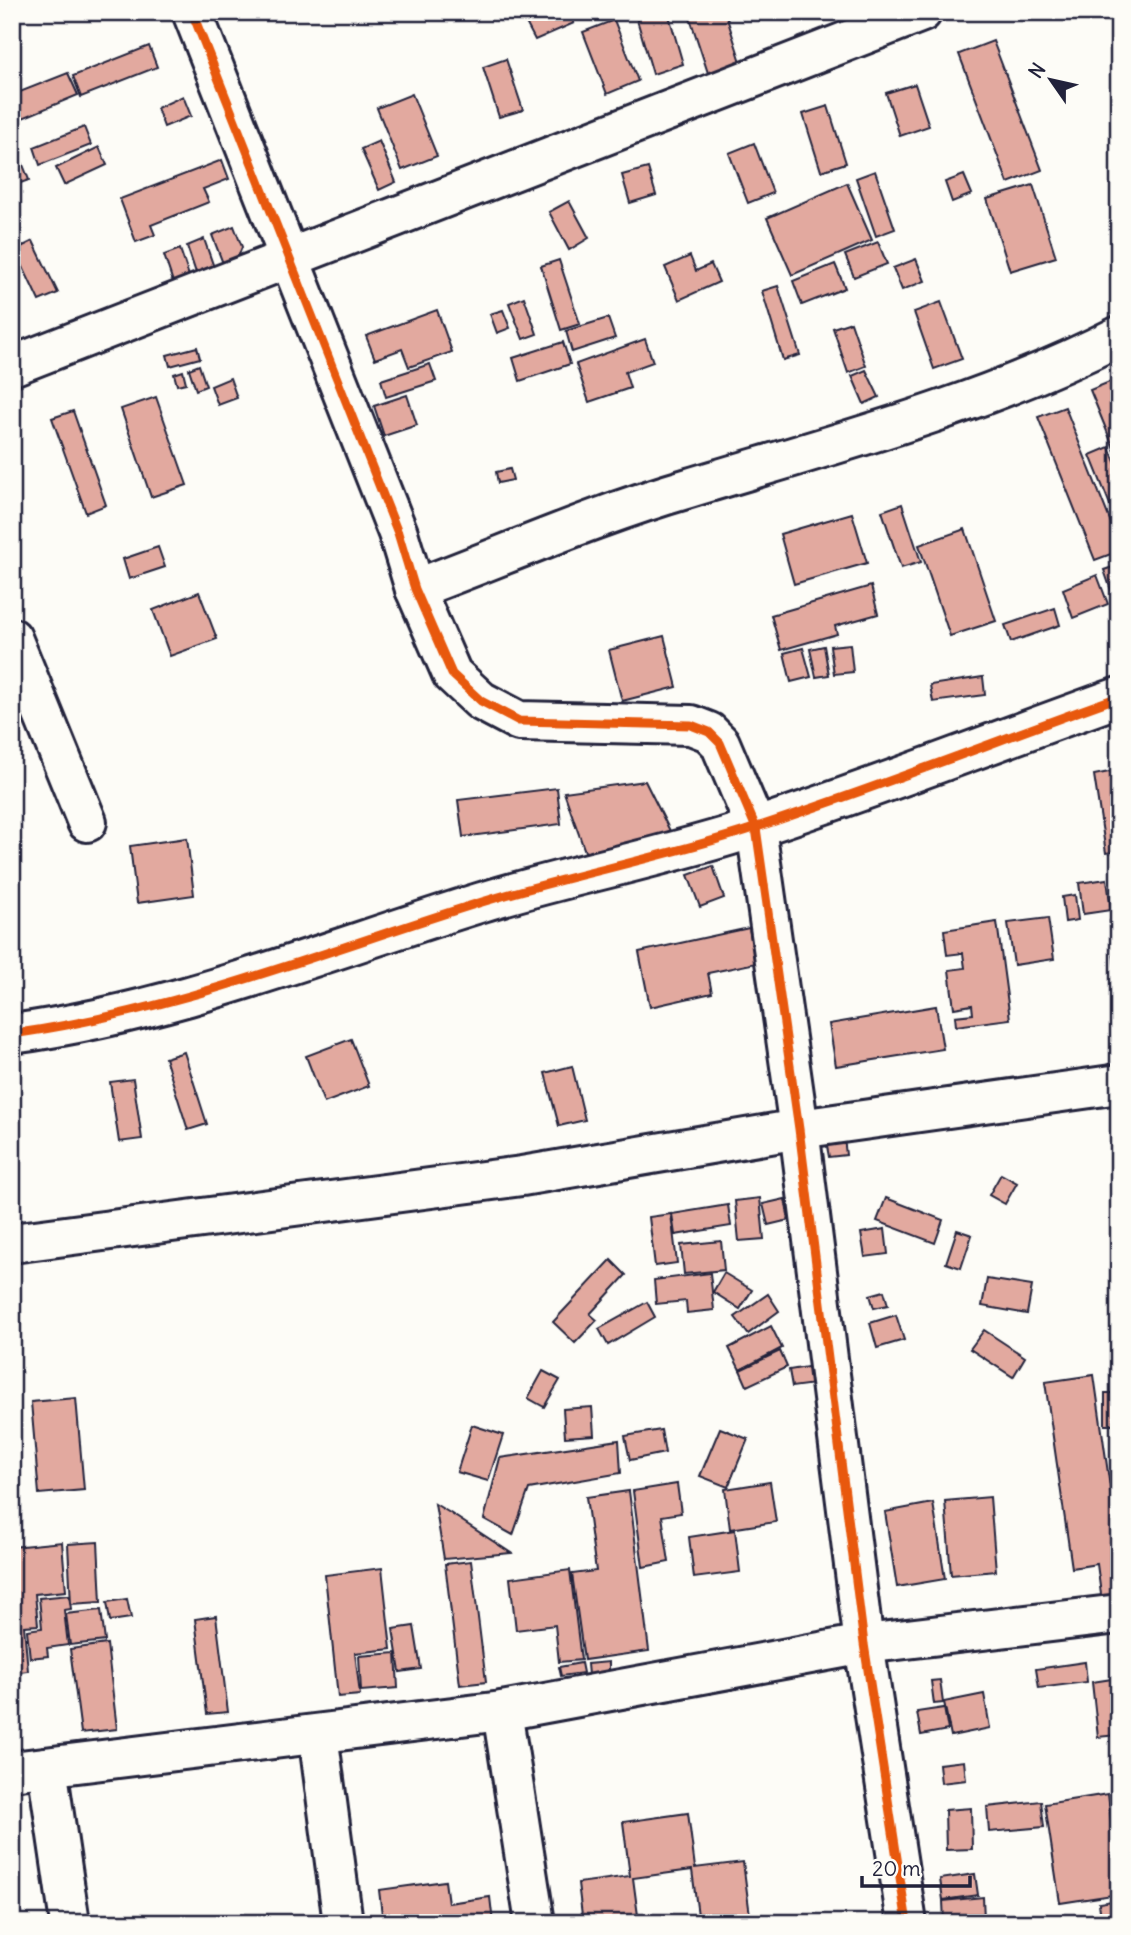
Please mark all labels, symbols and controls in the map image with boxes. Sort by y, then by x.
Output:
north arrow [1016,46,1086,116]
text: N [1023,58,1051,83]
scale bar [862,1844,970,1888]
text: 20 m [872,1855,921,1882]

